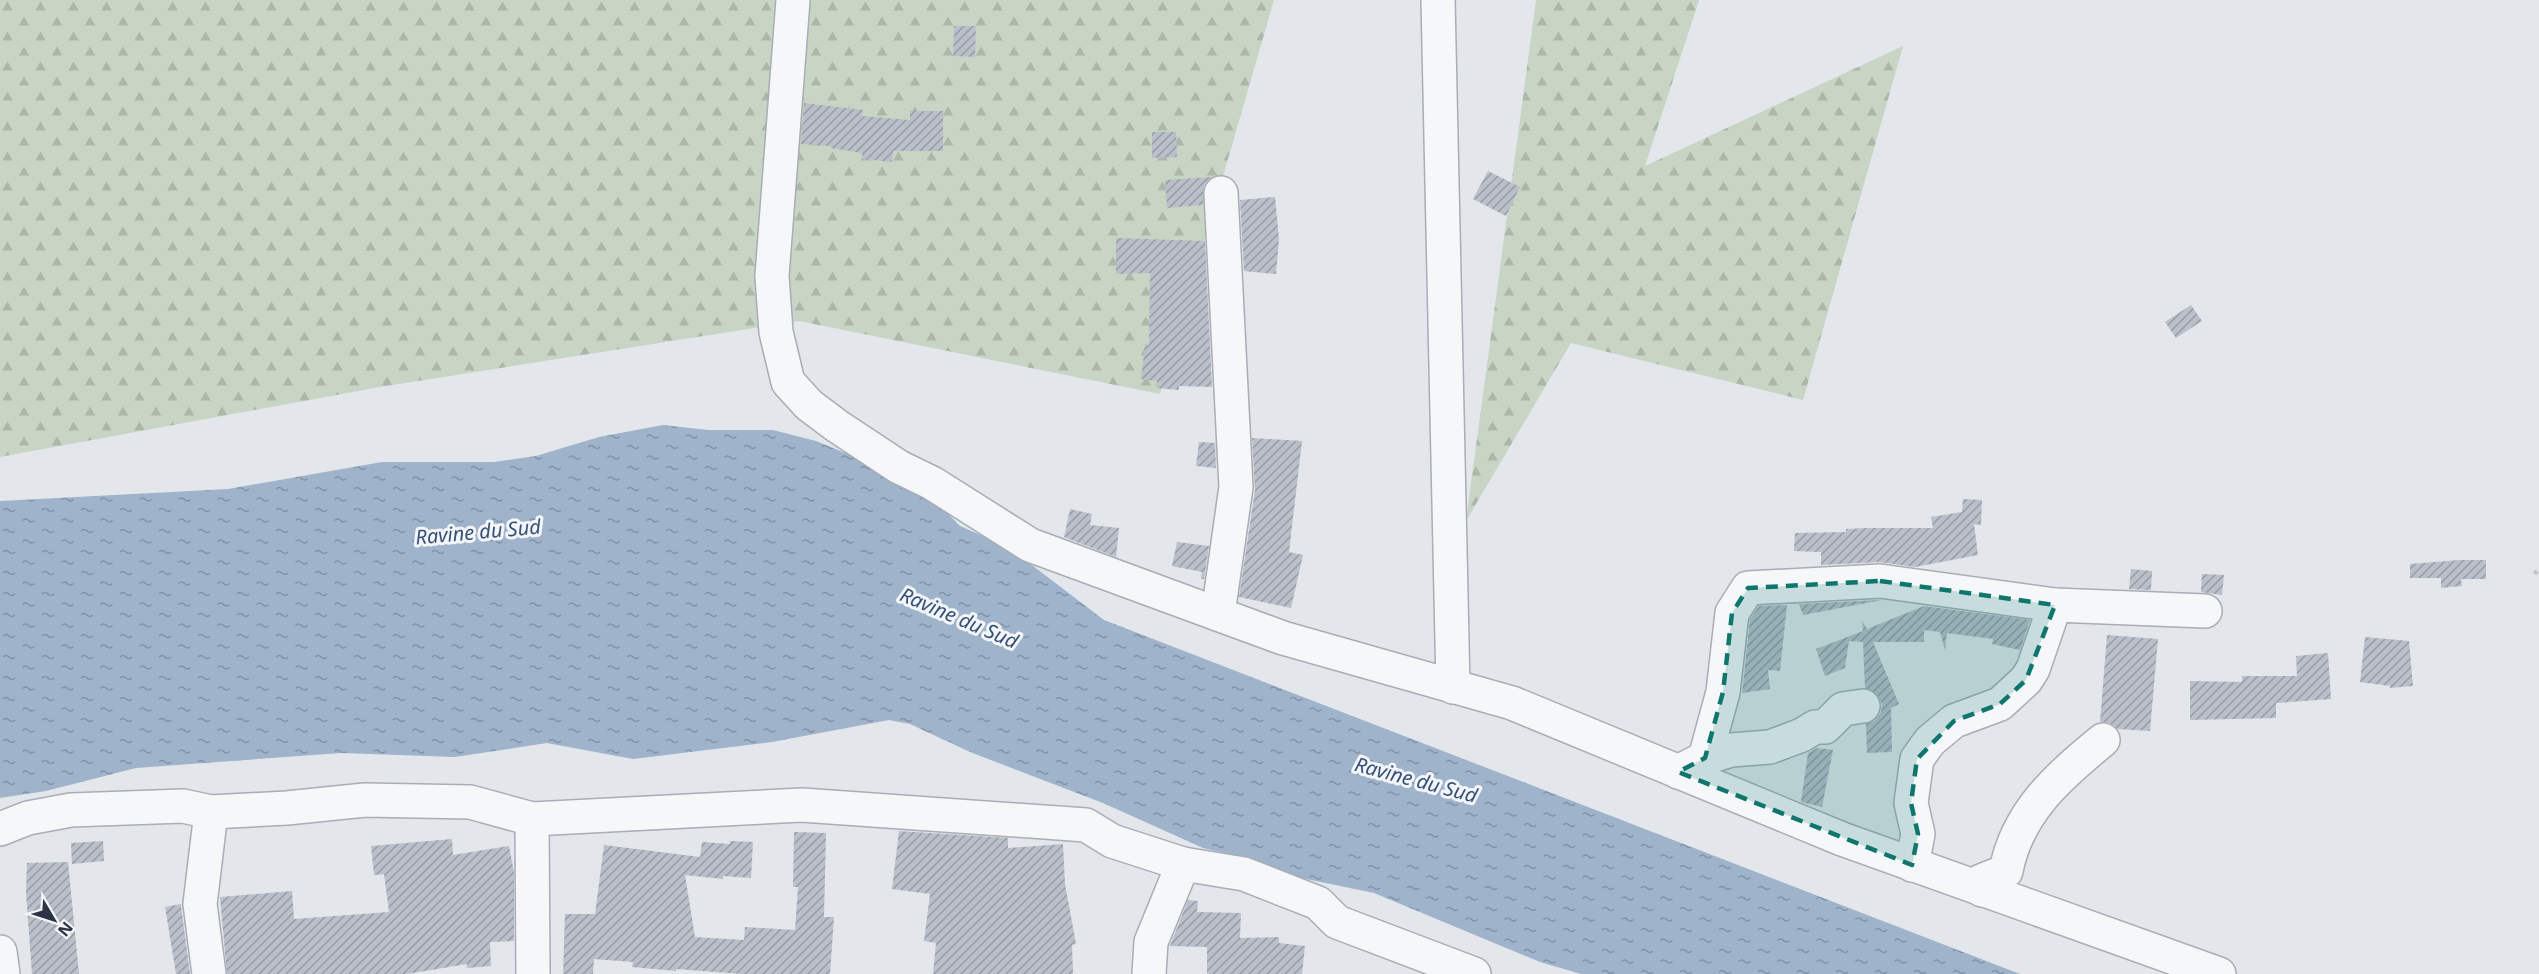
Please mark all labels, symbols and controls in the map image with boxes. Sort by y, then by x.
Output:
water label: Ravine du Sud [414,513,542,550]
water label: Ravine du Sud [896,581,1023,655]
water label: Ravine du Sud [1352,750,1481,809]
north arrow [24,890,84,950]
text: N [53,917,78,941]

